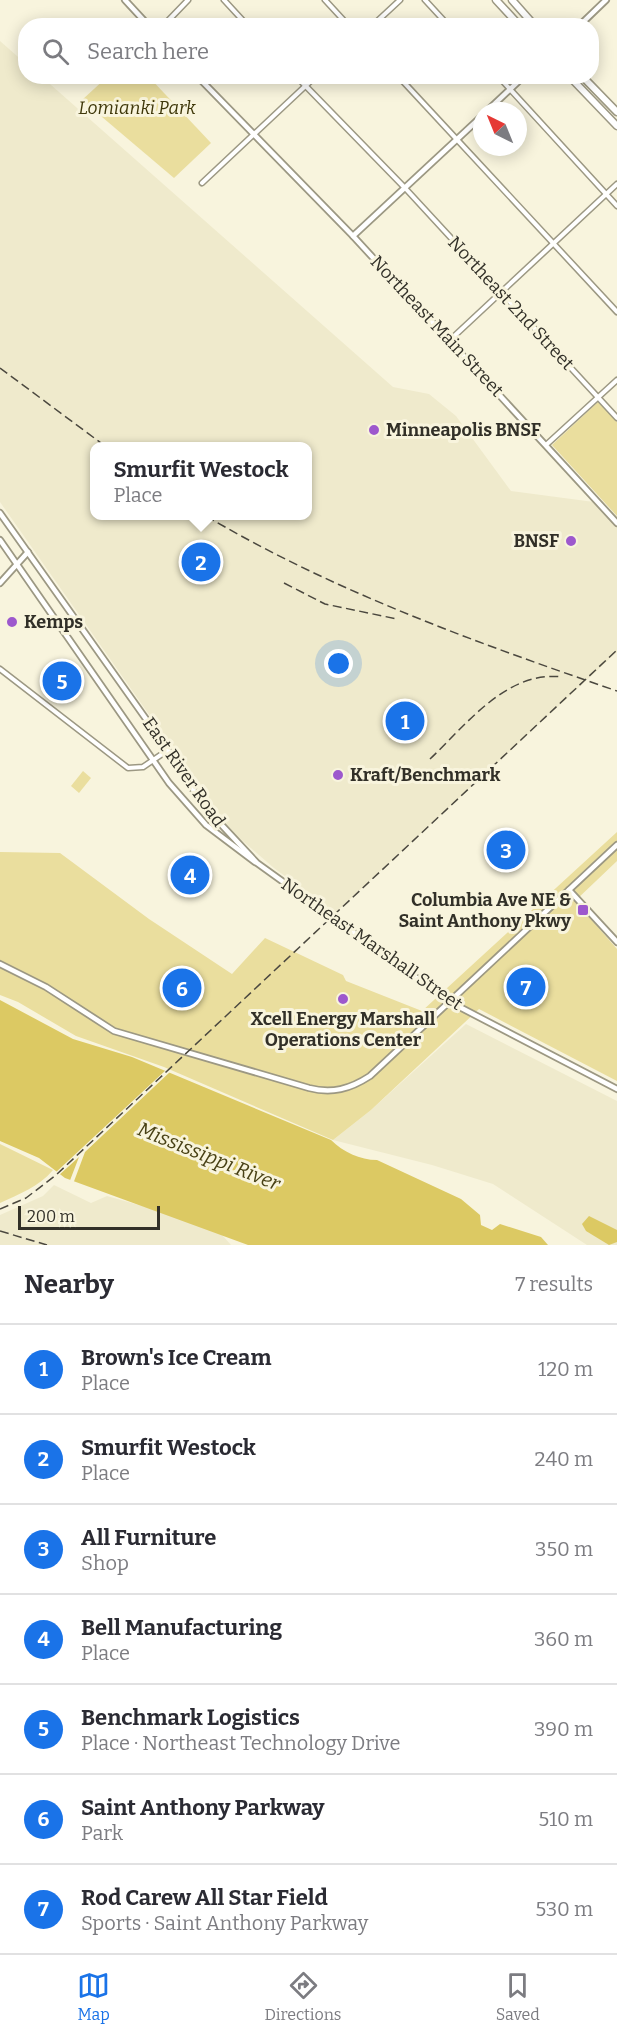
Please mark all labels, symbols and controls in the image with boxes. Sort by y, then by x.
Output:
search box [18,18,599,84]
icon: search [39,35,72,68]
text: Search here [87,38,209,65]
park label: Lomianki Park [78,97,196,119]
north arrow [473,102,527,156]
street label: Northeast 2nd Street [443,232,579,375]
street label: Northeast Main Street [366,251,508,401]
place label: Minneapolis BNSF [386,419,541,441]
marker: Minneapolis BNSF [367,423,381,437]
popup [90,442,312,520]
text: Smurfit Westock [114,456,288,483]
text: Place [114,483,162,507]
place label: BNSF [513,530,559,552]
marker: BNSF [564,534,578,548]
pin: 2 [182,540,220,584]
place label: Kemps [24,611,83,633]
marker: Kemps [5,615,19,629]
your location [324,649,353,678]
pin: 5 [42,658,82,704]
pin: 1 [386,698,424,744]
street label: East River Road [138,713,230,831]
place label: Kraft/Benchmark [350,764,501,786]
marker: Kraft/Benchmark [331,768,345,782]
pin: 3 [486,828,526,872]
pin: 4 [170,852,210,898]
street label: Northeast Marshall Street [277,873,467,1015]
place label: Columbia Ave NE & Saint Anthony Pkwy [399,889,572,932]
marker: Columbia Ave NE & Saint Anthony Pkwy [576,903,590,917]
pin: 7 [506,964,546,1010]
pin: 6 [162,966,201,1010]
marker: Xcell Energy Marshall Operations Center [336,992,350,1006]
place label: Xcell Energy Marshall Operations Center [251,1008,436,1051]
water label: Mississippi River [134,1117,284,1196]
scale bar [18,1203,160,1230]
text: 200 m [27,1207,75,1226]
text: Nearby [24,1269,114,1300]
text: 7 results [515,1272,593,1296]
text: Brown's Ice Cream [81,1344,271,1371]
text: 1 [39,1357,48,1381]
text: 120 m [538,1357,593,1381]
text: Place [81,1371,130,1395]
text: Smurfit Westock [81,1434,256,1461]
text: 2 [38,1447,49,1471]
text: 240 m [535,1447,593,1471]
text: Place [81,1461,130,1485]
text: All Furniture [81,1524,216,1551]
text: 3 [38,1537,49,1561]
text: 350 m [535,1537,593,1561]
text: Shop [81,1551,129,1575]
text: Bell Manufacturing [81,1614,282,1641]
text: 4 [37,1627,50,1651]
text: 360 m [534,1627,593,1651]
text: Place [81,1641,130,1665]
text: Benchmark Logistics [81,1704,300,1731]
text: 5 [38,1717,49,1741]
text: 390 m [534,1717,593,1741]
text: Place · Northeast Technology Drive [81,1731,400,1755]
text: Saint Anthony Parkway [81,1794,325,1821]
text: 6 [38,1807,49,1831]
text: 510 m [539,1807,593,1831]
text: Park [81,1821,123,1845]
text: Rod Carew All Star Field [81,1884,328,1911]
text: 7 [38,1897,49,1921]
text: 530 m [535,1897,593,1921]
text: Sports · Saint Anthony Parkway [81,1911,368,1935]
tab: Map [77,1969,110,2024]
tab: Directions [265,1969,342,2024]
tab: Saved [496,1969,540,2024]

